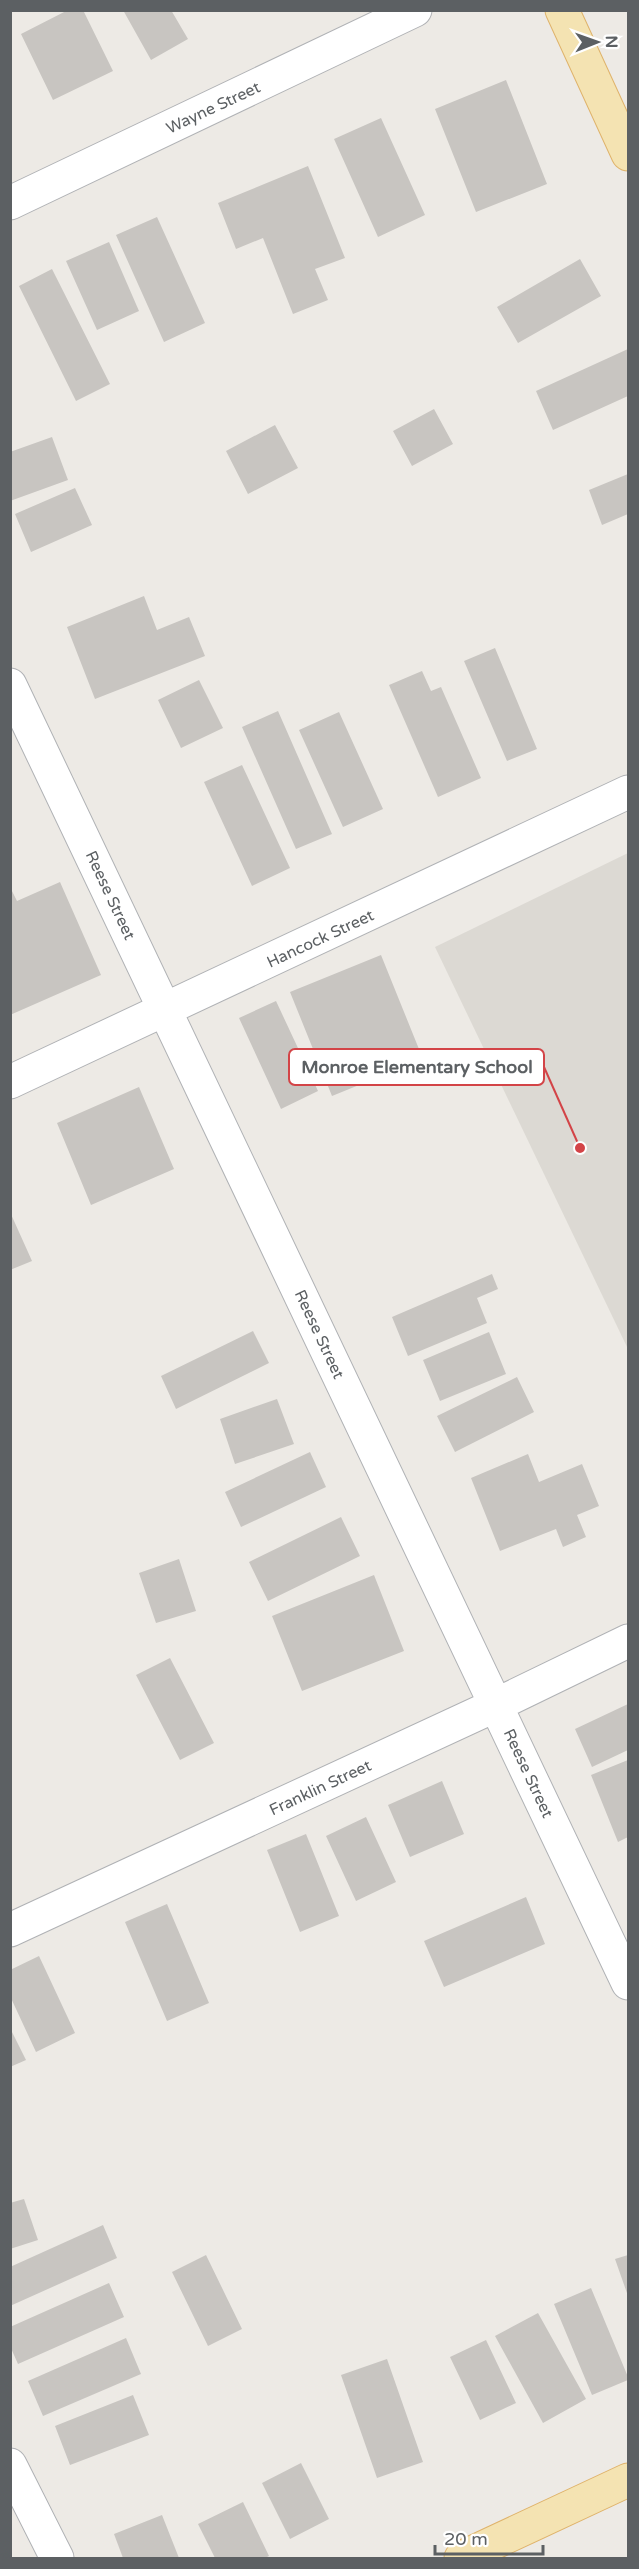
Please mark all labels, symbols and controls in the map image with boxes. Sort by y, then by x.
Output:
north arrow [567,12,627,72]
text: N [601,35,621,48]
street label: Wayne Street [163,77,264,138]
street label: Reese Street [81,848,139,943]
street label: Hancock Street [264,905,377,973]
callout: Monroe Elementary School [289,1049,544,1085]
text: Monroe Elementary School [301,1056,533,1078]
street label: Reese Street [290,1287,348,1382]
street label: Reese Street [499,1726,557,1821]
street label: Franklin Street [266,1755,375,1820]
scale bar [435,2518,543,2556]
text: 20 m [444,2528,488,2550]

